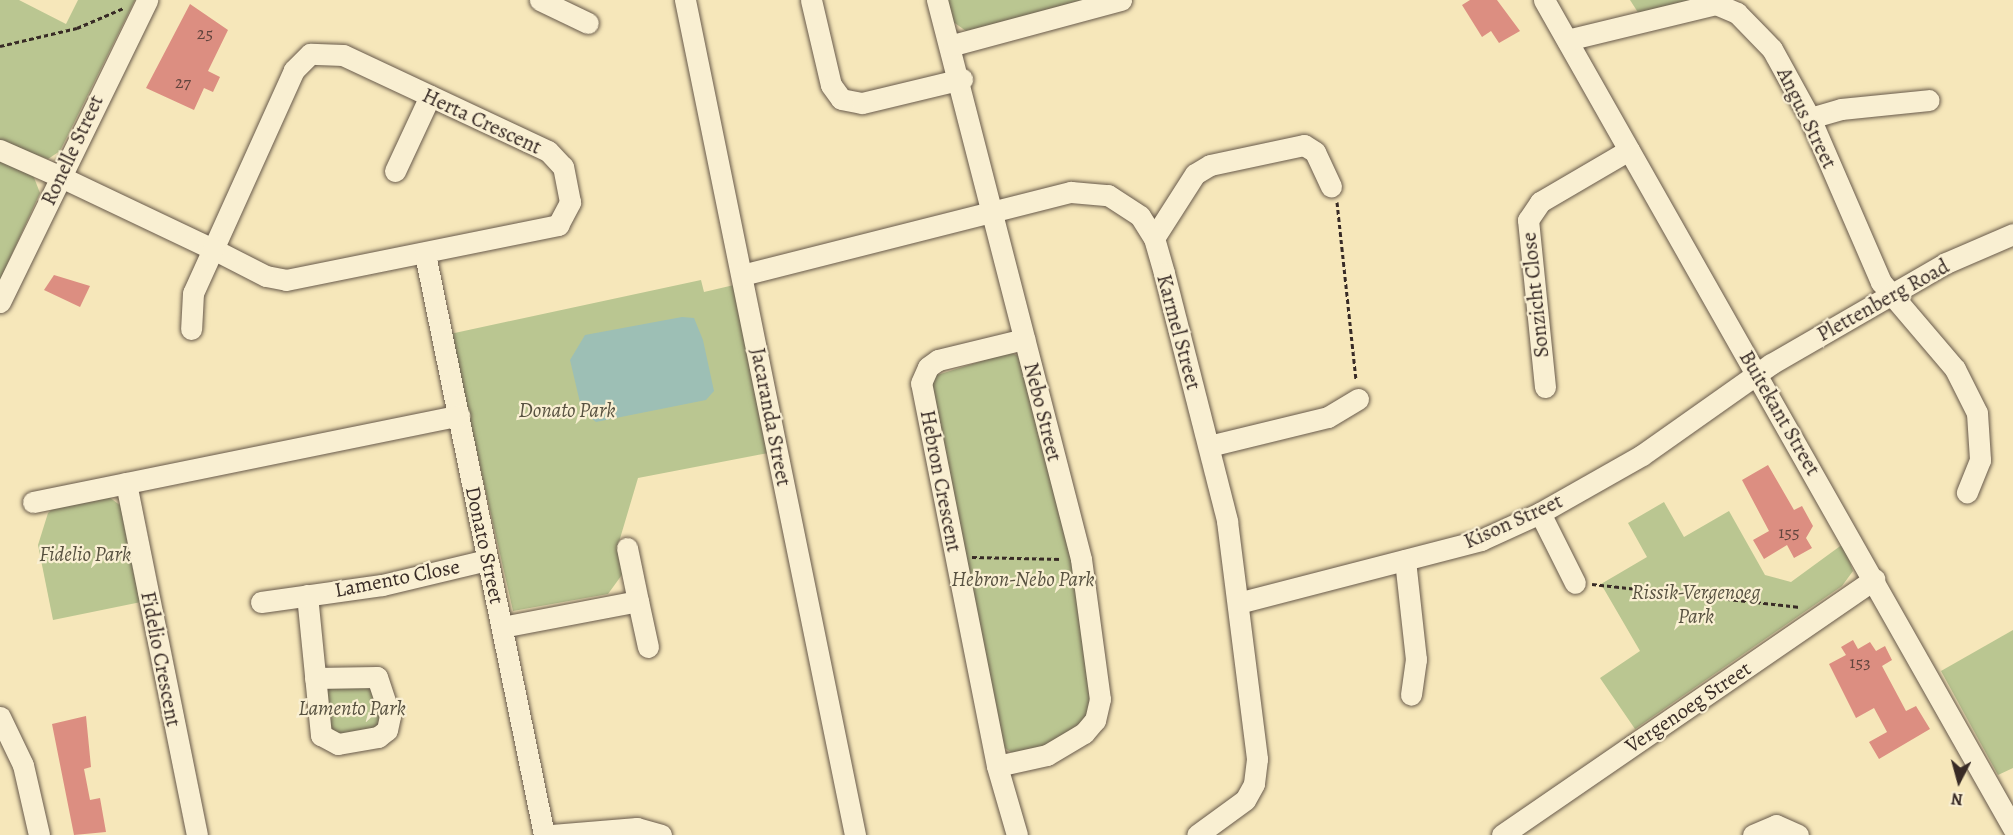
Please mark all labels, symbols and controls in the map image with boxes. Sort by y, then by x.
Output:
house number: 25 [197,22,213,44]
street label: Angus Street [1772,63,1842,173]
house number: 27 [175,71,191,93]
street label: Herta Crescent [418,82,546,160]
street label: Ronelle Street [35,91,109,209]
street label: Sonzicht Close [1516,231,1554,359]
street label: Plettenberg Road [1812,253,1954,347]
street label: Karmel Street [1151,271,1207,393]
street label: Jacaranda Street [745,346,797,488]
street label: Buitekant Street [1734,346,1826,480]
street label: Nebo Street [1019,360,1067,464]
park label: Donato Park [518,397,616,423]
street label: Hebron Crescent [915,408,967,554]
street label: Donato Street [460,484,510,606]
street label: Kison Street [1460,488,1566,554]
house number: 155 [1778,521,1800,543]
park label: Fidelio Park [39,541,131,567]
street label: Lamento Close [332,554,462,602]
park label: Hebron-Nebo Park [951,566,1095,592]
park label: Rissik-Vergenoeg Park [1632,579,1760,629]
street label: Fidelio Crescent [136,589,186,729]
house number: 153 [1849,651,1871,673]
street label: Vergenoeg Street [1620,656,1756,758]
park label: Lamento Park [298,695,406,721]
north arrow [1929,751,1989,811]
text: N [1950,787,1964,810]

